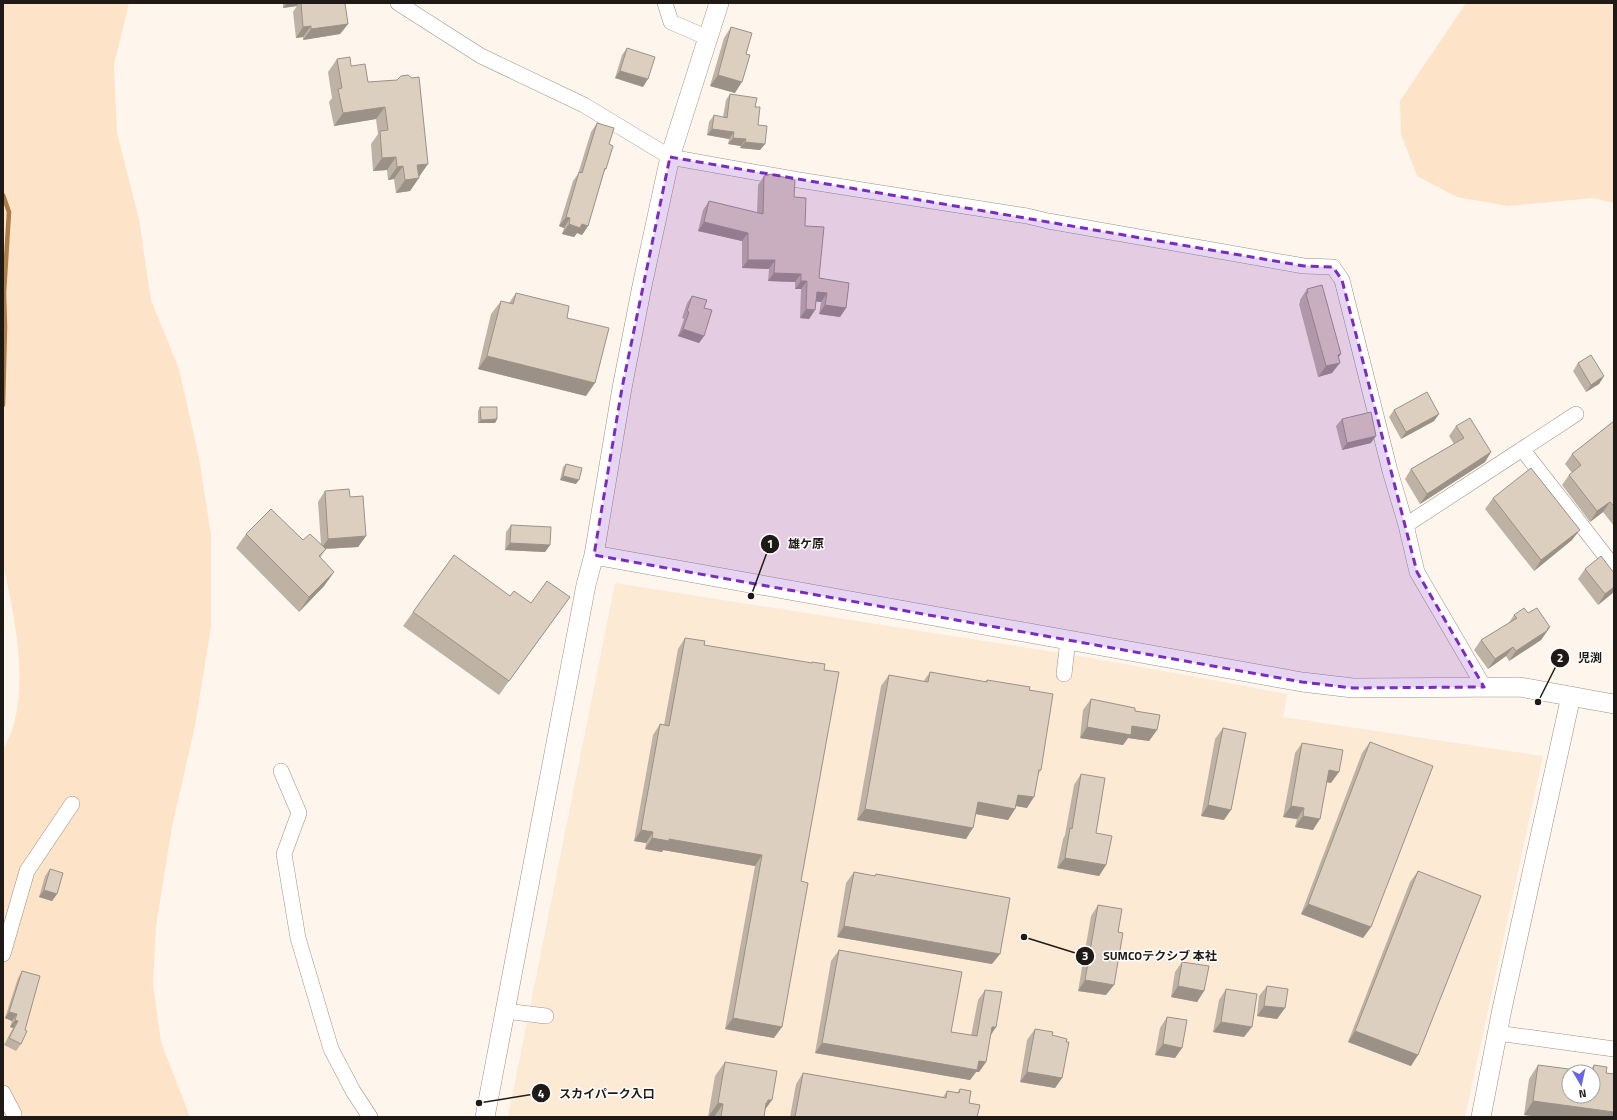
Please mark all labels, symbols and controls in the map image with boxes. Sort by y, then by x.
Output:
callout: 雄ケ原 [760,532,832,556]
text: 1 [767,534,773,553]
text: 雄ケ原 [788,534,824,553]
callout: 児渕 [1550,646,1610,670]
text: 2 [1557,648,1563,667]
text: 児渕 [1578,648,1602,667]
callout: SUMCOテクシブ 本社 [1075,944,1225,968]
text: 3 [1082,946,1088,965]
text: SUMCOテクシブ 本社 [1103,946,1217,965]
north arrow [1561,1064,1601,1104]
callout: スカイパーク入口 [531,1081,663,1105]
text: 4 [538,1084,545,1103]
text: スカイパーク入口 [559,1084,655,1103]
text: N [1578,1085,1588,1102]

